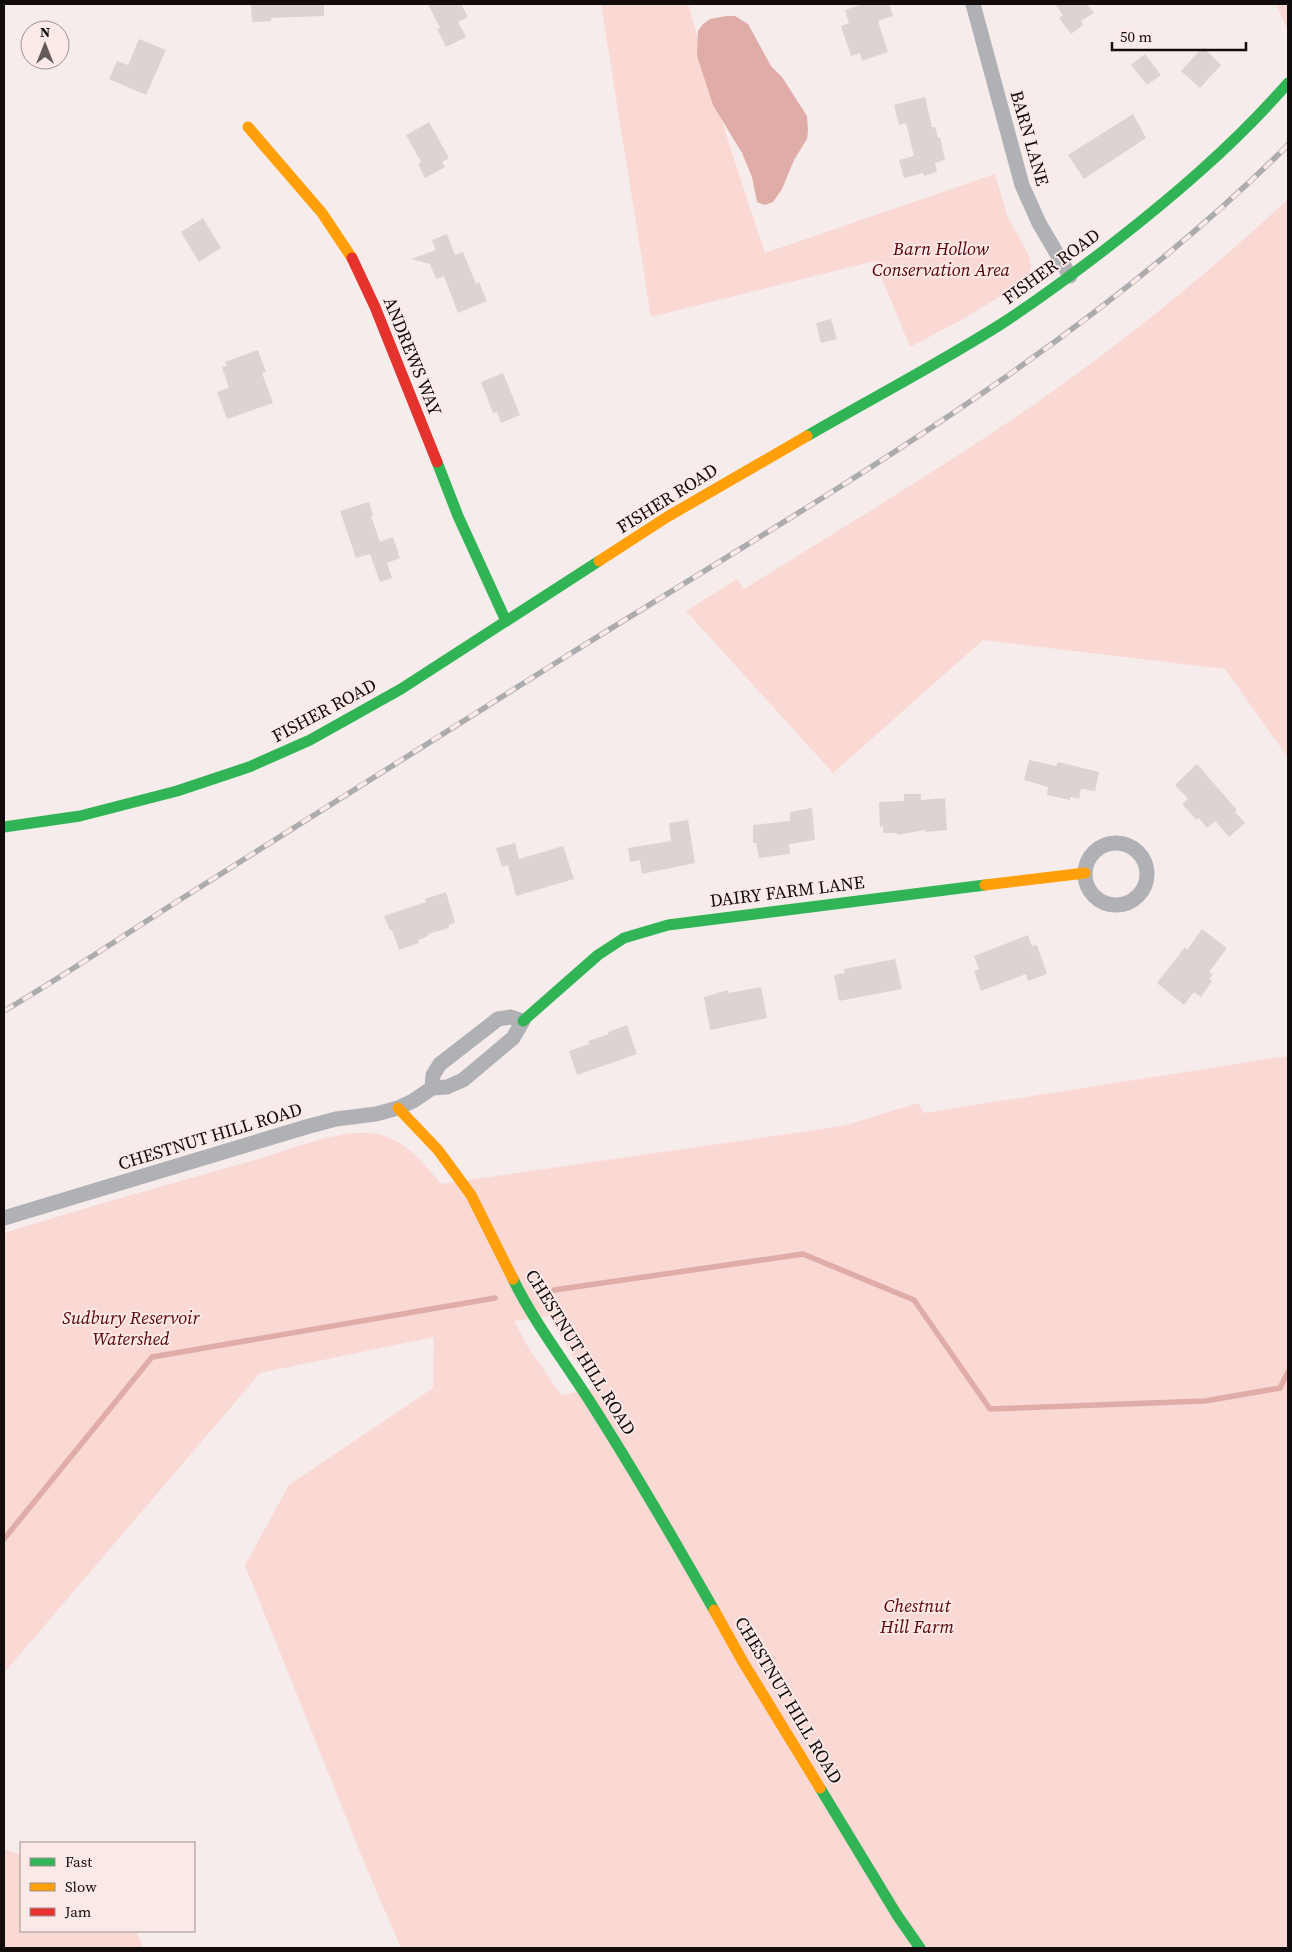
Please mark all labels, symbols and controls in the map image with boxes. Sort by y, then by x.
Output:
north arrow [20,20,70,70]
scale bar [1112,20,1246,52]
text: N [40,22,50,42]
text: 50 m [1120,26,1152,47]
street label: BARN LANE [1004,87,1056,189]
street label: FISHER ROAD [997,222,1105,310]
park label: Barn Hollow Conservation Area [872,236,1011,282]
street label: ANDREWS WAY [378,293,448,420]
street label: FISHER ROAD [612,457,722,539]
street label: FISHER ROAD [267,672,381,748]
street label: DAIRY FARM LANE [708,869,866,913]
street label: CHESTNUT HILL ROAD [115,1096,305,1176]
street label: CHESTNUT HILL ROAD [520,1264,642,1440]
park label: Sudbury Reservoir Watershed [62,1305,201,1351]
park label: Chestnut Hill Farm [879,1593,954,1639]
street label: CHESTNUT HILL ROAD [729,1612,849,1788]
legend [20,1842,195,1932]
text: Fast [65,1851,92,1872]
text: Slow [65,1876,97,1897]
text: Jam [64,1901,92,1922]

